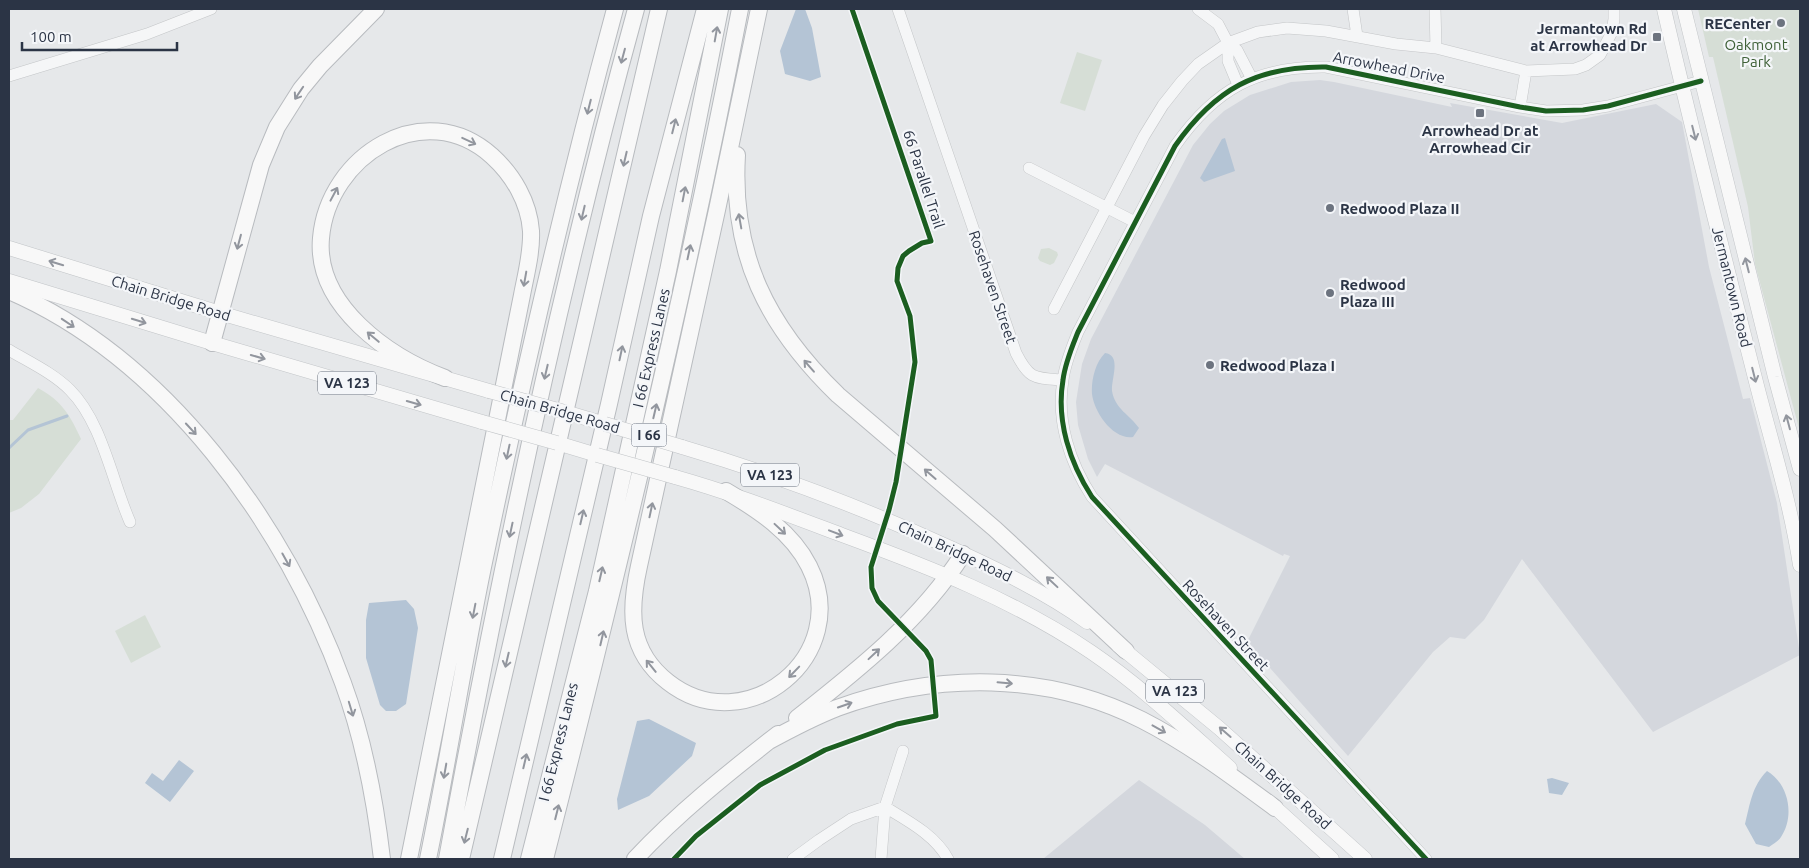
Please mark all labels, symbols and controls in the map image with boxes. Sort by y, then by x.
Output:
place label: RECenter [1704,15,1772,32]
marker: RECenter [1775,17,1787,29]
scale bar [22,20,178,52]
place label: Jermantown Rd at Arrowhead Dr [1530,20,1648,54]
one-way arrow [711,27,721,43]
text: 100 m [30,28,72,45]
marker: Jermantown Rd at Arrowhead Dr [1651,31,1663,43]
park label: Oakmont Park [1724,36,1788,70]
one-way arrow [617,47,627,63]
street label: Arrowhead Drive [1332,48,1446,86]
one-way arrow [294,86,304,100]
one-way arrow [584,98,593,114]
marker: Arrowhead Dr at Arrowhead Cir [1474,107,1486,119]
one-way arrow [670,119,679,135]
place label: Arrowhead Dr at Arrowhead Cir [1422,122,1539,156]
one-way arrow [1690,124,1699,140]
street label: 66 Parallel Trail [900,128,948,230]
one-way arrow [461,137,476,146]
one-way arrow [620,150,629,166]
one-way arrow [680,186,690,202]
one-way arrow [329,187,339,202]
place label: Redwood Plaza II [1340,200,1460,217]
marker: Redwood Plaza II [1324,202,1336,214]
one-way arrow [578,205,588,221]
one-way arrow [734,214,744,230]
street label: Jermantown Road [1709,225,1755,349]
street label: Rosehaven Street [966,228,1020,346]
one-way arrow [234,234,243,250]
one-way arrow [685,245,695,261]
one-way arrow [48,257,64,267]
one-way arrow [1742,257,1751,273]
one-way arrow [519,271,529,287]
street label: Chain Bridge Road [109,272,233,324]
place label: Redwood Plaza III [1340,276,1406,310]
street label: I 66 Express Lanes [629,287,673,409]
marker: Redwood Plaza III [1324,287,1336,299]
one-way arrow [131,317,147,327]
one-way arrow [61,318,75,328]
one-way arrow [367,332,380,343]
one-way arrow [617,345,626,361]
one-way arrow [250,352,266,362]
place label: Redwood Plaza I [1220,357,1335,374]
one-way arrow [803,359,815,372]
marker: Redwood Plaza I [1204,359,1216,371]
one-way arrow [541,363,550,379]
one-way arrow [1750,367,1759,383]
road number: VA 123 [318,372,376,394]
street label: Chain Bridge Road [498,386,622,436]
one-way arrow [406,398,422,408]
one-way arrow [651,404,660,420]
one-way arrow [1782,414,1792,430]
one-way arrow [186,422,197,435]
road number: I 66 [632,424,666,446]
one-way arrow [503,444,512,460]
road number: VA 123 [741,464,799,486]
one-way arrow [923,468,936,480]
one-way arrow [647,502,656,518]
one-way arrow [578,510,587,526]
street label: Chain Bridge Road [895,517,1015,585]
one-way arrow [506,522,515,538]
one-way arrow [773,523,786,535]
one-way arrow [828,529,844,538]
one-way arrow [282,552,291,567]
one-way arrow [596,567,606,583]
one-way arrow [1045,576,1058,588]
street label: Rosehaven Street [1179,576,1273,674]
one-way arrow [469,603,479,619]
one-way arrow [598,630,607,646]
one-way arrow [868,648,881,660]
one-way arrow [502,652,511,668]
one-way arrow [646,660,657,673]
one-way arrow [788,666,800,679]
one-way arrow [996,678,1012,688]
road number: VA 123 [1146,679,1204,702]
street label: I 66 Express Lanes [535,681,581,803]
one-way arrow [347,700,357,716]
one-way arrow [837,700,853,710]
one-way arrow [1151,725,1166,735]
one-way arrow [1218,727,1231,738]
street label: Chain Bridge Road [1231,737,1335,833]
one-way arrow [521,753,530,769]
one-way arrow [439,763,449,779]
one-way arrow [553,804,562,820]
one-way arrow [461,827,471,843]

